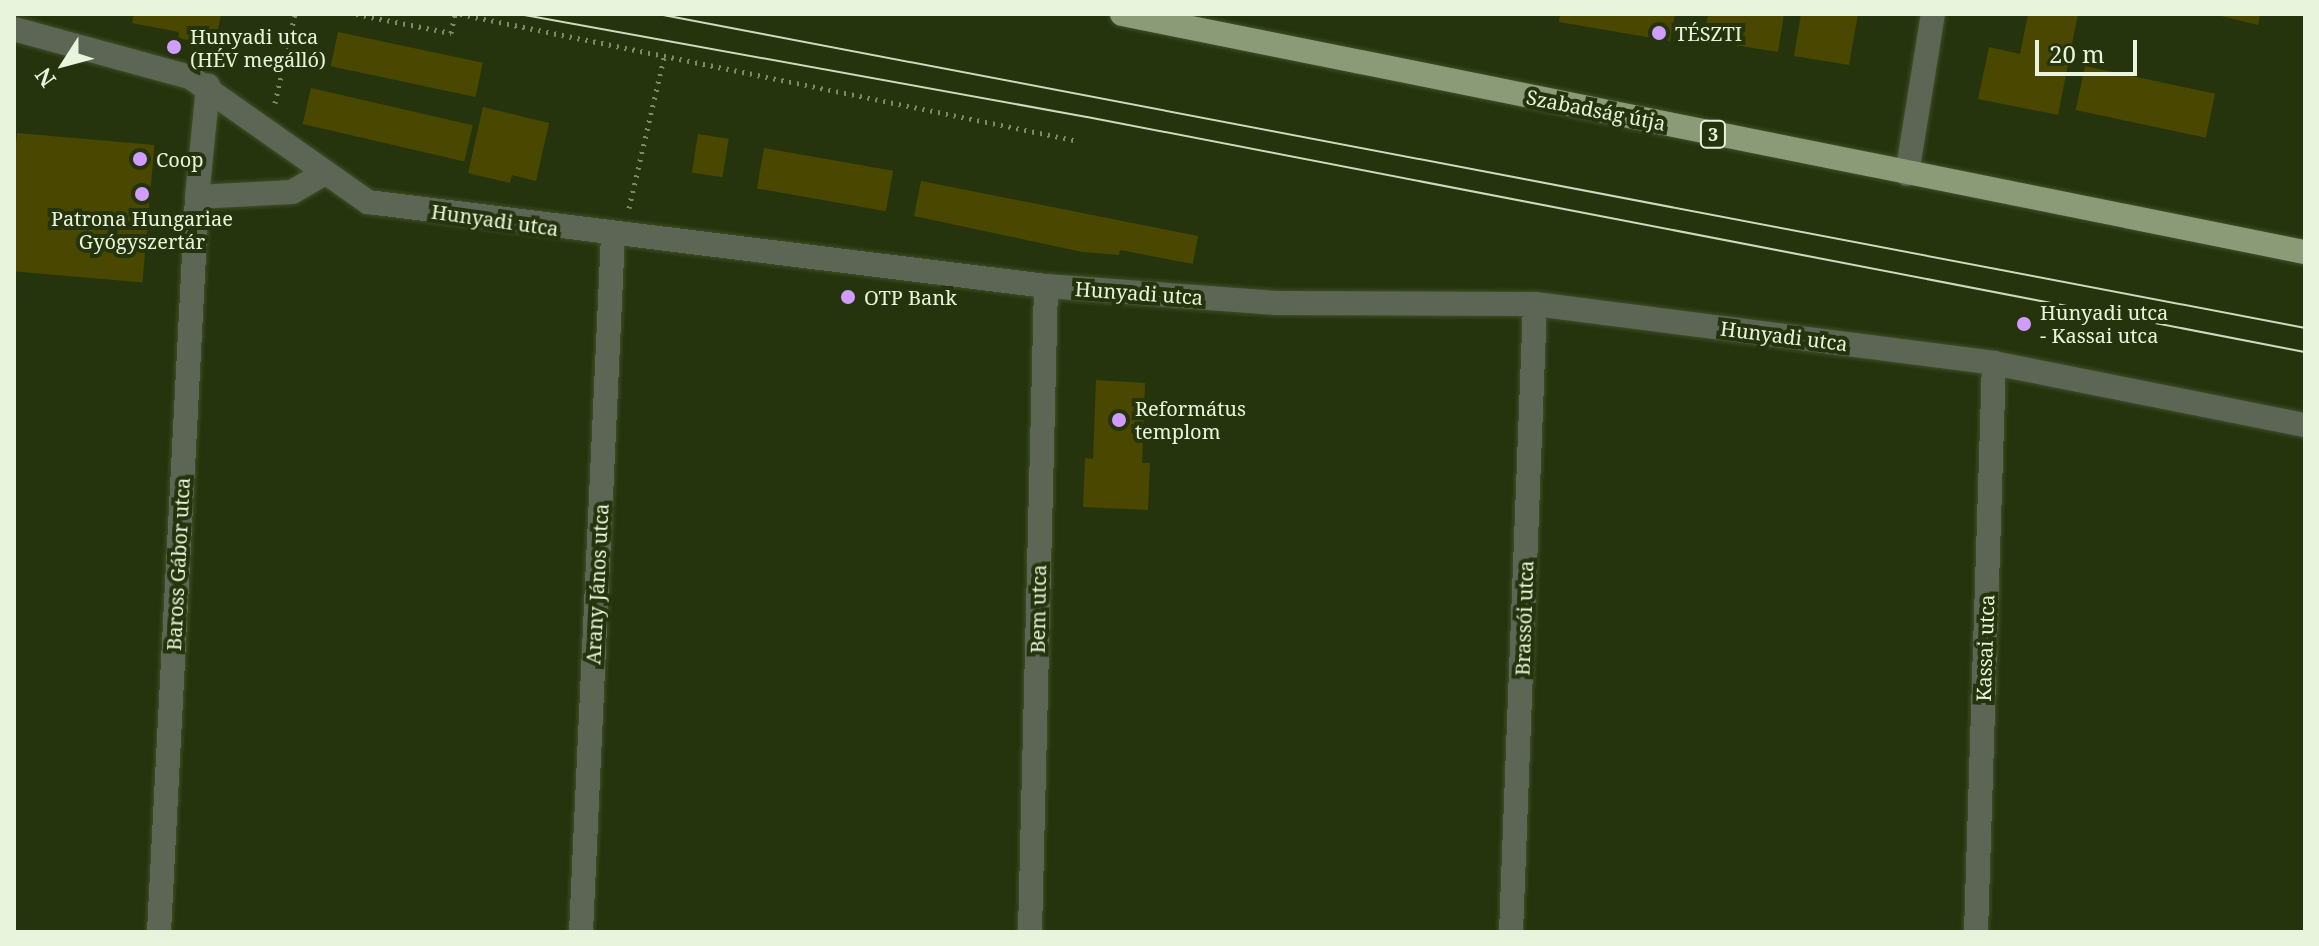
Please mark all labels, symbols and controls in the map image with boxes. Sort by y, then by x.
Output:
place label: TÉSZTI [1675,21,1742,45]
north arrow [24,24,104,104]
place label: Hunyadi utca (HÉV megálló) [190,24,326,71]
marker: TÉSZTI [1650,24,1668,42]
scale bar [2039,24,2141,74]
text: 20 m [2049,37,2105,70]
marker: Hunyadi utca (HÉV megálló) [165,38,183,56]
text: N [27,62,62,94]
street label: Szabadság útja [1524,85,1668,135]
road number: 3 [1699,120,1727,148]
place label: Coop [156,147,204,171]
marker: Coop [131,150,149,168]
marker: Patrona Hungariae Gyógyszertár [133,185,151,203]
street label: Hunyadi utca [430,199,560,241]
place label: Patrona Hungariae Gyógyszertár [51,206,233,253]
street label: Hunyadi utca [1074,277,1204,309]
place label: OTP Bank [864,285,957,309]
marker: OTP Bank [839,288,857,306]
place label: Hunyadi utca - Kassai utca [2040,300,2168,347]
marker: Hunyadi utca - Kassai utca [2015,315,2033,333]
street label: Hunyadi utca [1719,316,1849,356]
place label: Református templom [1135,396,1246,443]
marker: Református templom [1110,411,1128,429]
street label: Baross Gábor utca [161,477,195,651]
street label: Arany János utca [581,503,613,665]
street label: Brassói utca [1510,560,1538,676]
street label: Bem utca [1025,564,1051,654]
street label: Kassai utca [1971,594,1999,702]

